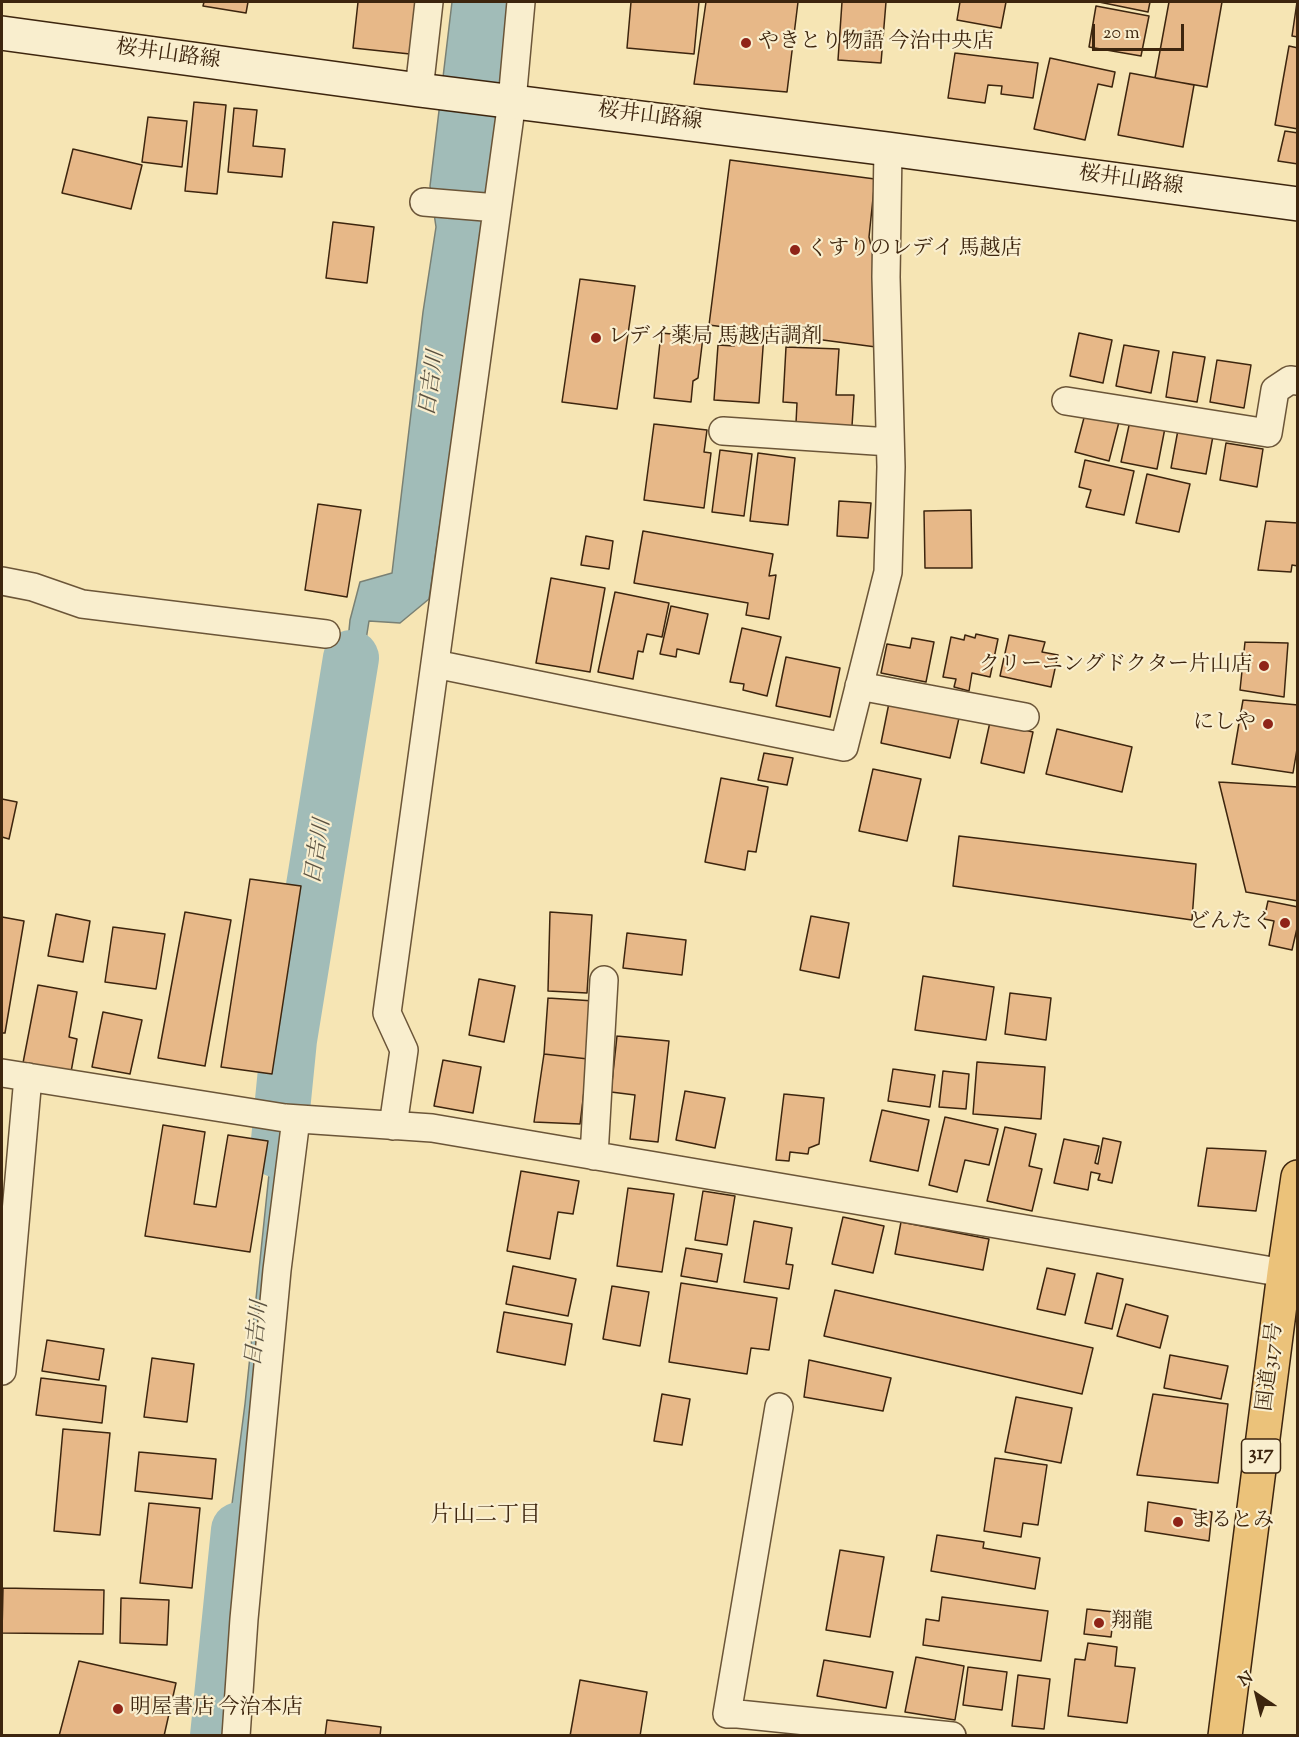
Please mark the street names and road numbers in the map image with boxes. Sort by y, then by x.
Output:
street label: 桜井山路線 [114,36,222,76]
street label: 桜井山路線 [596,99,704,137]
street label: 桜井山路線 [1077,162,1185,202]
street label: 国道317号 [1254,1321,1290,1413]
road number: 317 [1242,1439,1280,1473]

